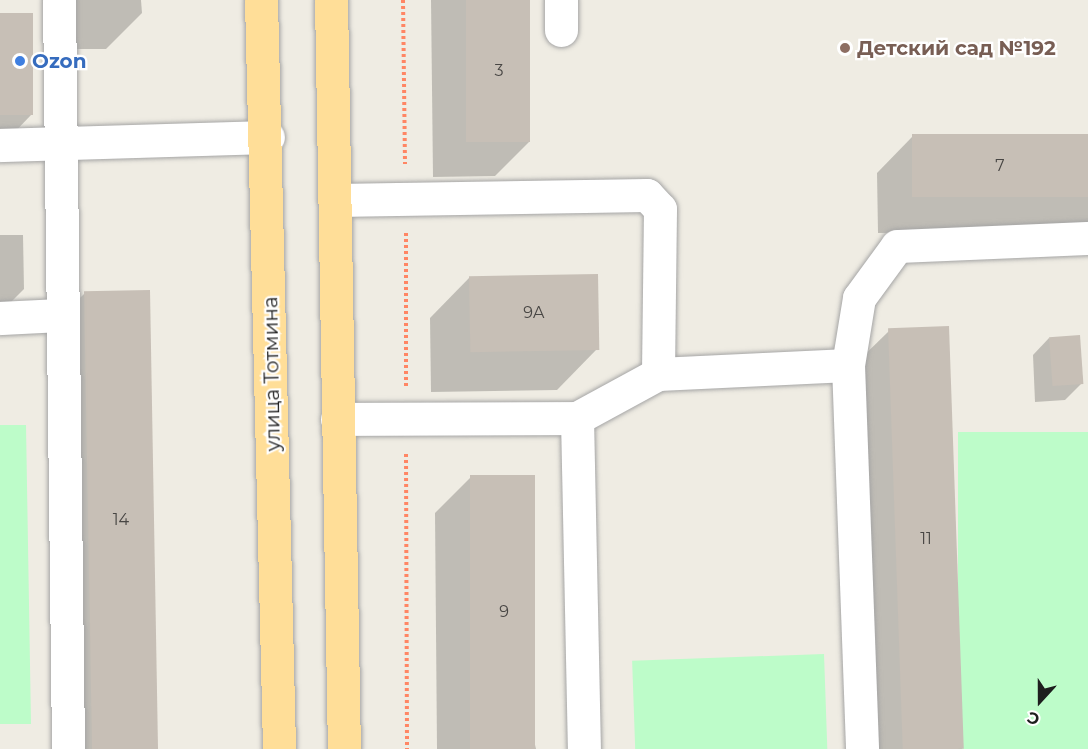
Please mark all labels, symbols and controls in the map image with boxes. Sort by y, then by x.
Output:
place label: Детский сад №192 [857,36,1056,60]
marker: Детский сад №192 [838,41,852,55]
place label: Ozon [32,49,87,73]
marker: Ozon [13,54,27,68]
house number: 3 [494,61,504,81]
house number: 7 [995,156,1005,176]
street label: улица Тотмина [259,296,285,452]
house number: 9А [523,303,545,323]
house number: 14 [113,510,129,530]
house number: 11 [920,529,932,549]
house number: 9 [499,602,509,622]
north arrow [1010,671,1070,731]
text: С [1025,707,1042,729]

